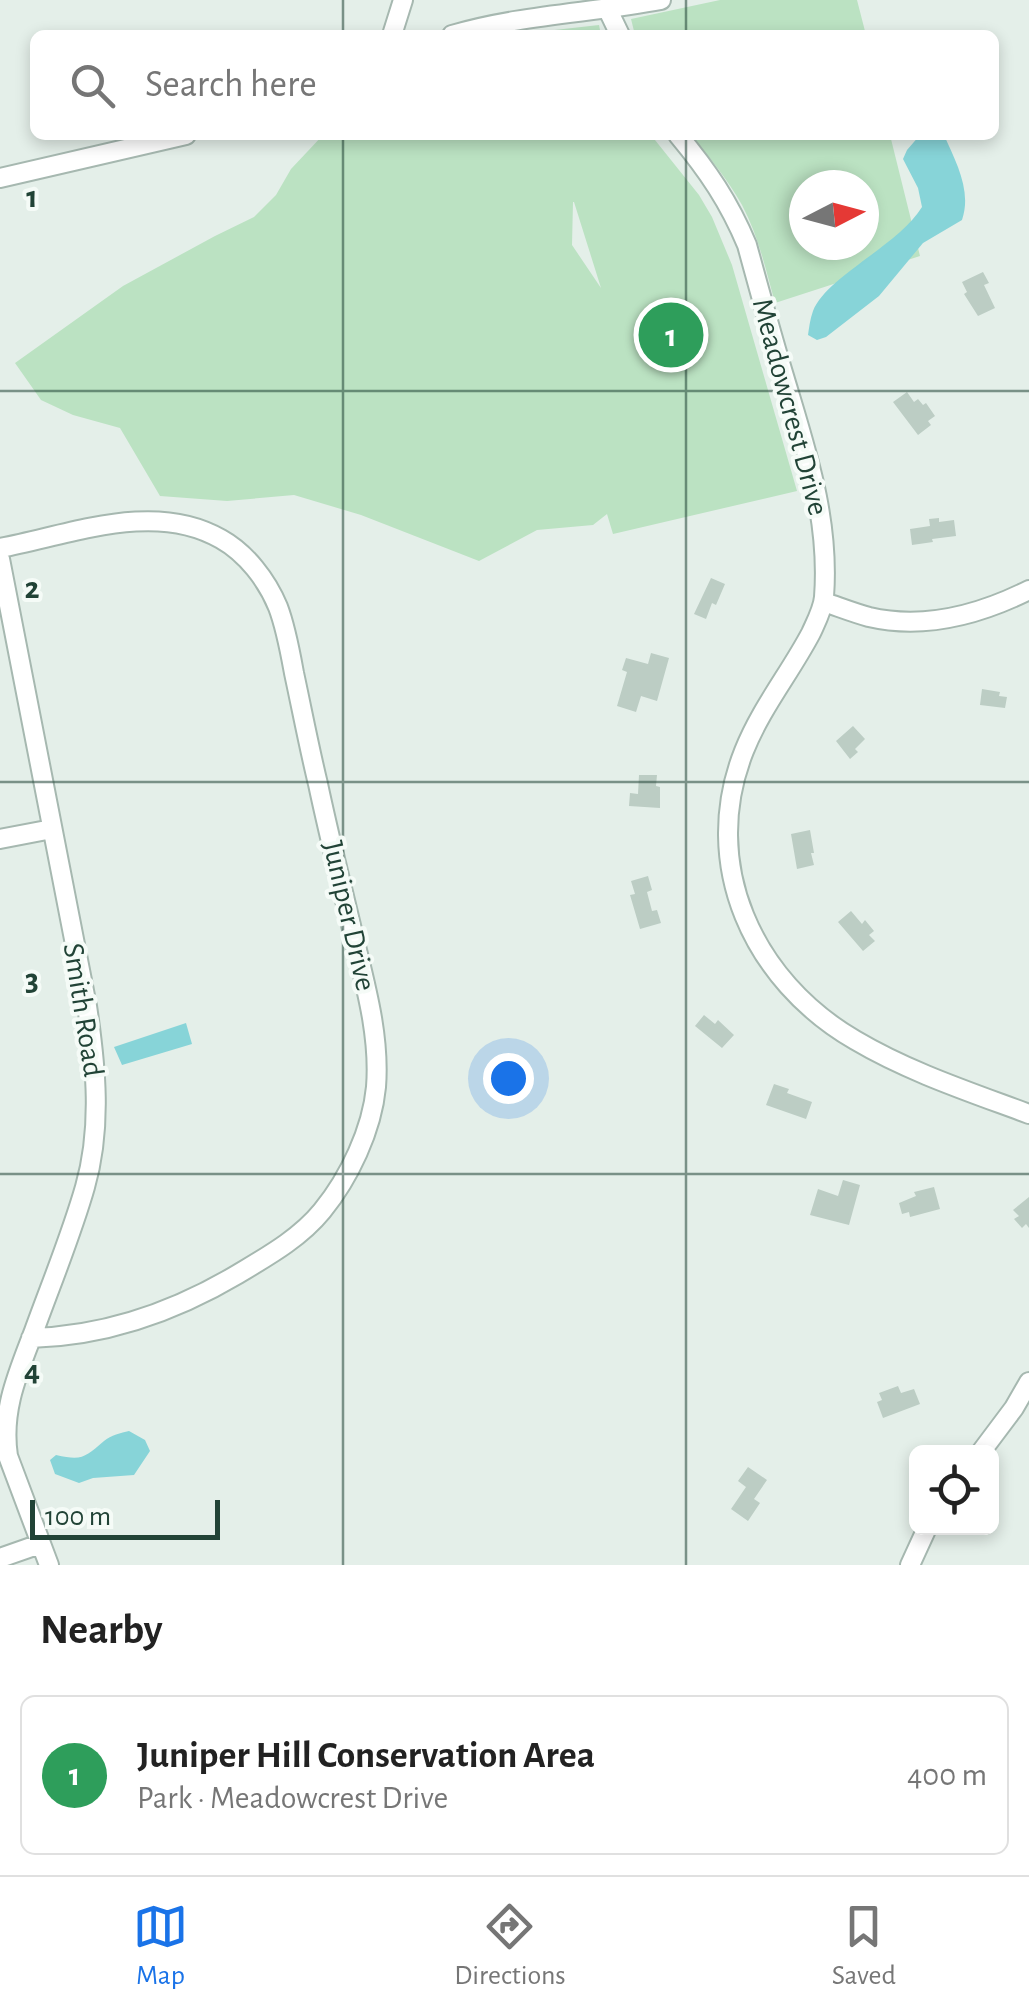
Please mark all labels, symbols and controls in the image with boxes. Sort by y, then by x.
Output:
search box [30,30,999,140]
icon: search [65,58,120,113]
text: Search here [145,66,317,104]
north arrow [789,170,879,260]
text: 1 [26,181,38,213]
street label: Meadowcrest Drive [747,295,833,519]
pin: 1 [638,298,704,372]
text: 2 [24,572,40,604]
street label: Juniper Drive [317,838,381,994]
street label: Smith Road [58,941,108,1079]
text: 3 [25,964,39,996]
your location [483,1053,534,1104]
text: 4 [24,1355,40,1387]
map controls [909,1445,999,1535]
button: locate [909,1445,999,1535]
scale bar [30,1495,220,1540]
text: 100 m [45,1503,111,1531]
text: Nearby [40,1609,163,1651]
text: Juniper Hill Conservation Area [137,1737,595,1775]
text: 1 [69,1759,80,1791]
text: 400 m [907,1759,987,1791]
text: Park · Meadowcrest Drive [137,1782,448,1814]
tab: Map [133,1899,188,1993]
tab: Directions [454,1899,566,1993]
tab: Saved [832,1899,896,1993]

